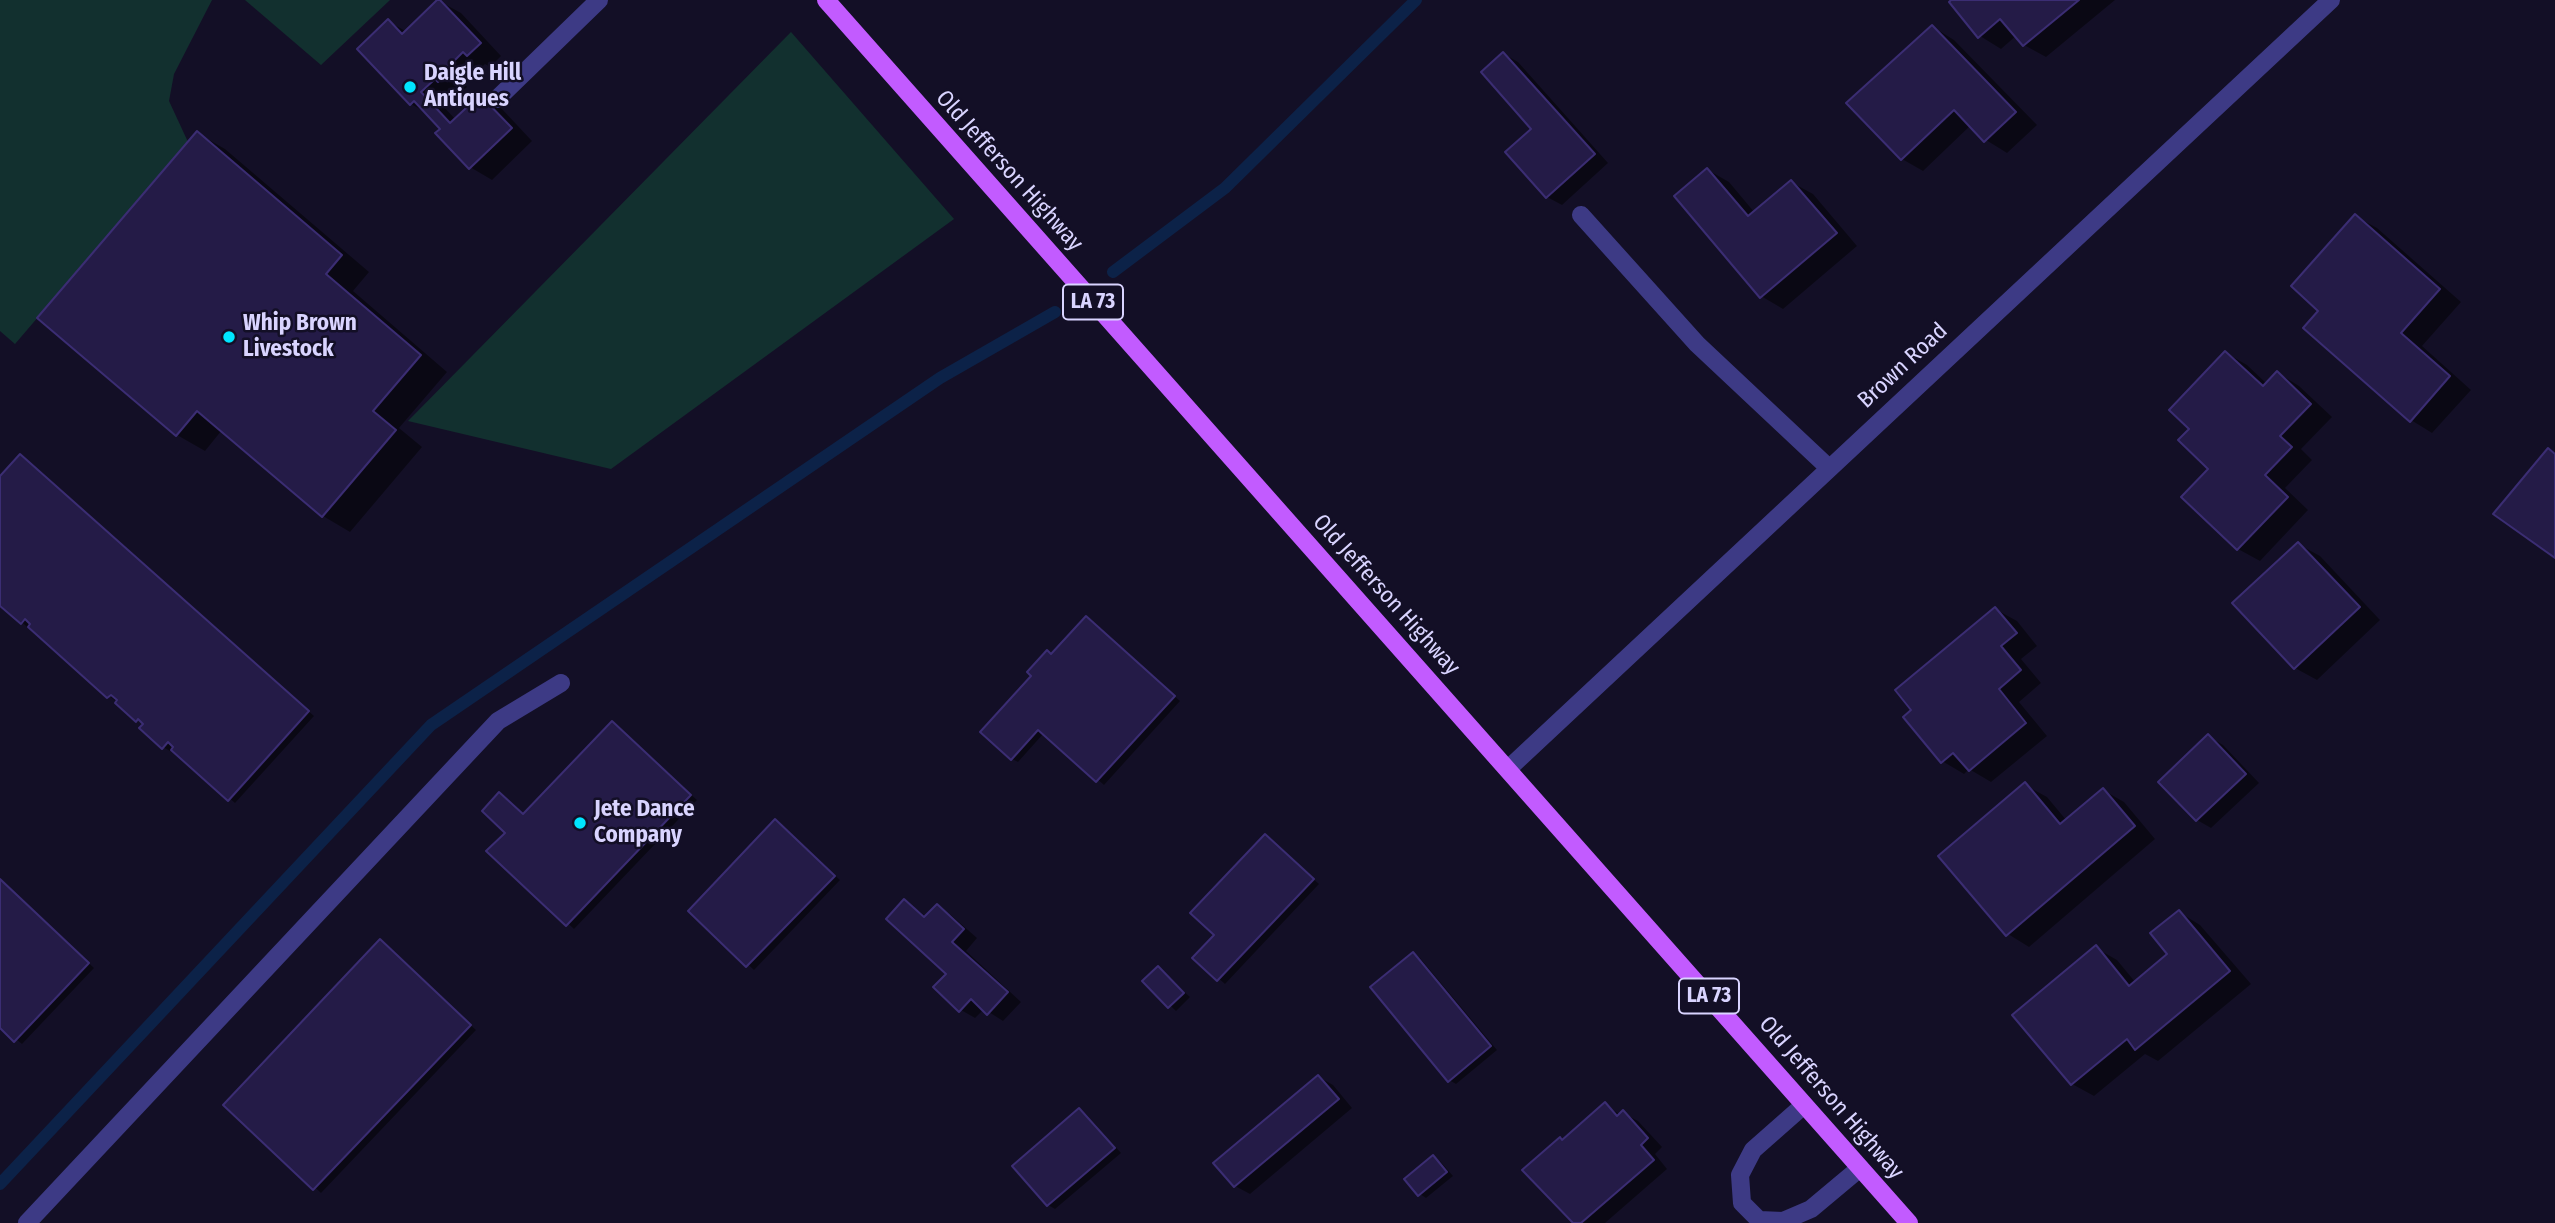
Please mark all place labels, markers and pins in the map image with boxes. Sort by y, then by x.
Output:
place label: Daigle Hill Antiques [424,60,521,114]
marker: Daigle Hill Antiques [402,79,418,95]
place label: Whip Brown Livestock [243,310,357,364]
marker: Whip Brown Livestock [221,329,237,345]
place label: Jete Dance Company [594,796,695,850]
marker: Jete Dance Company [572,815,588,831]

